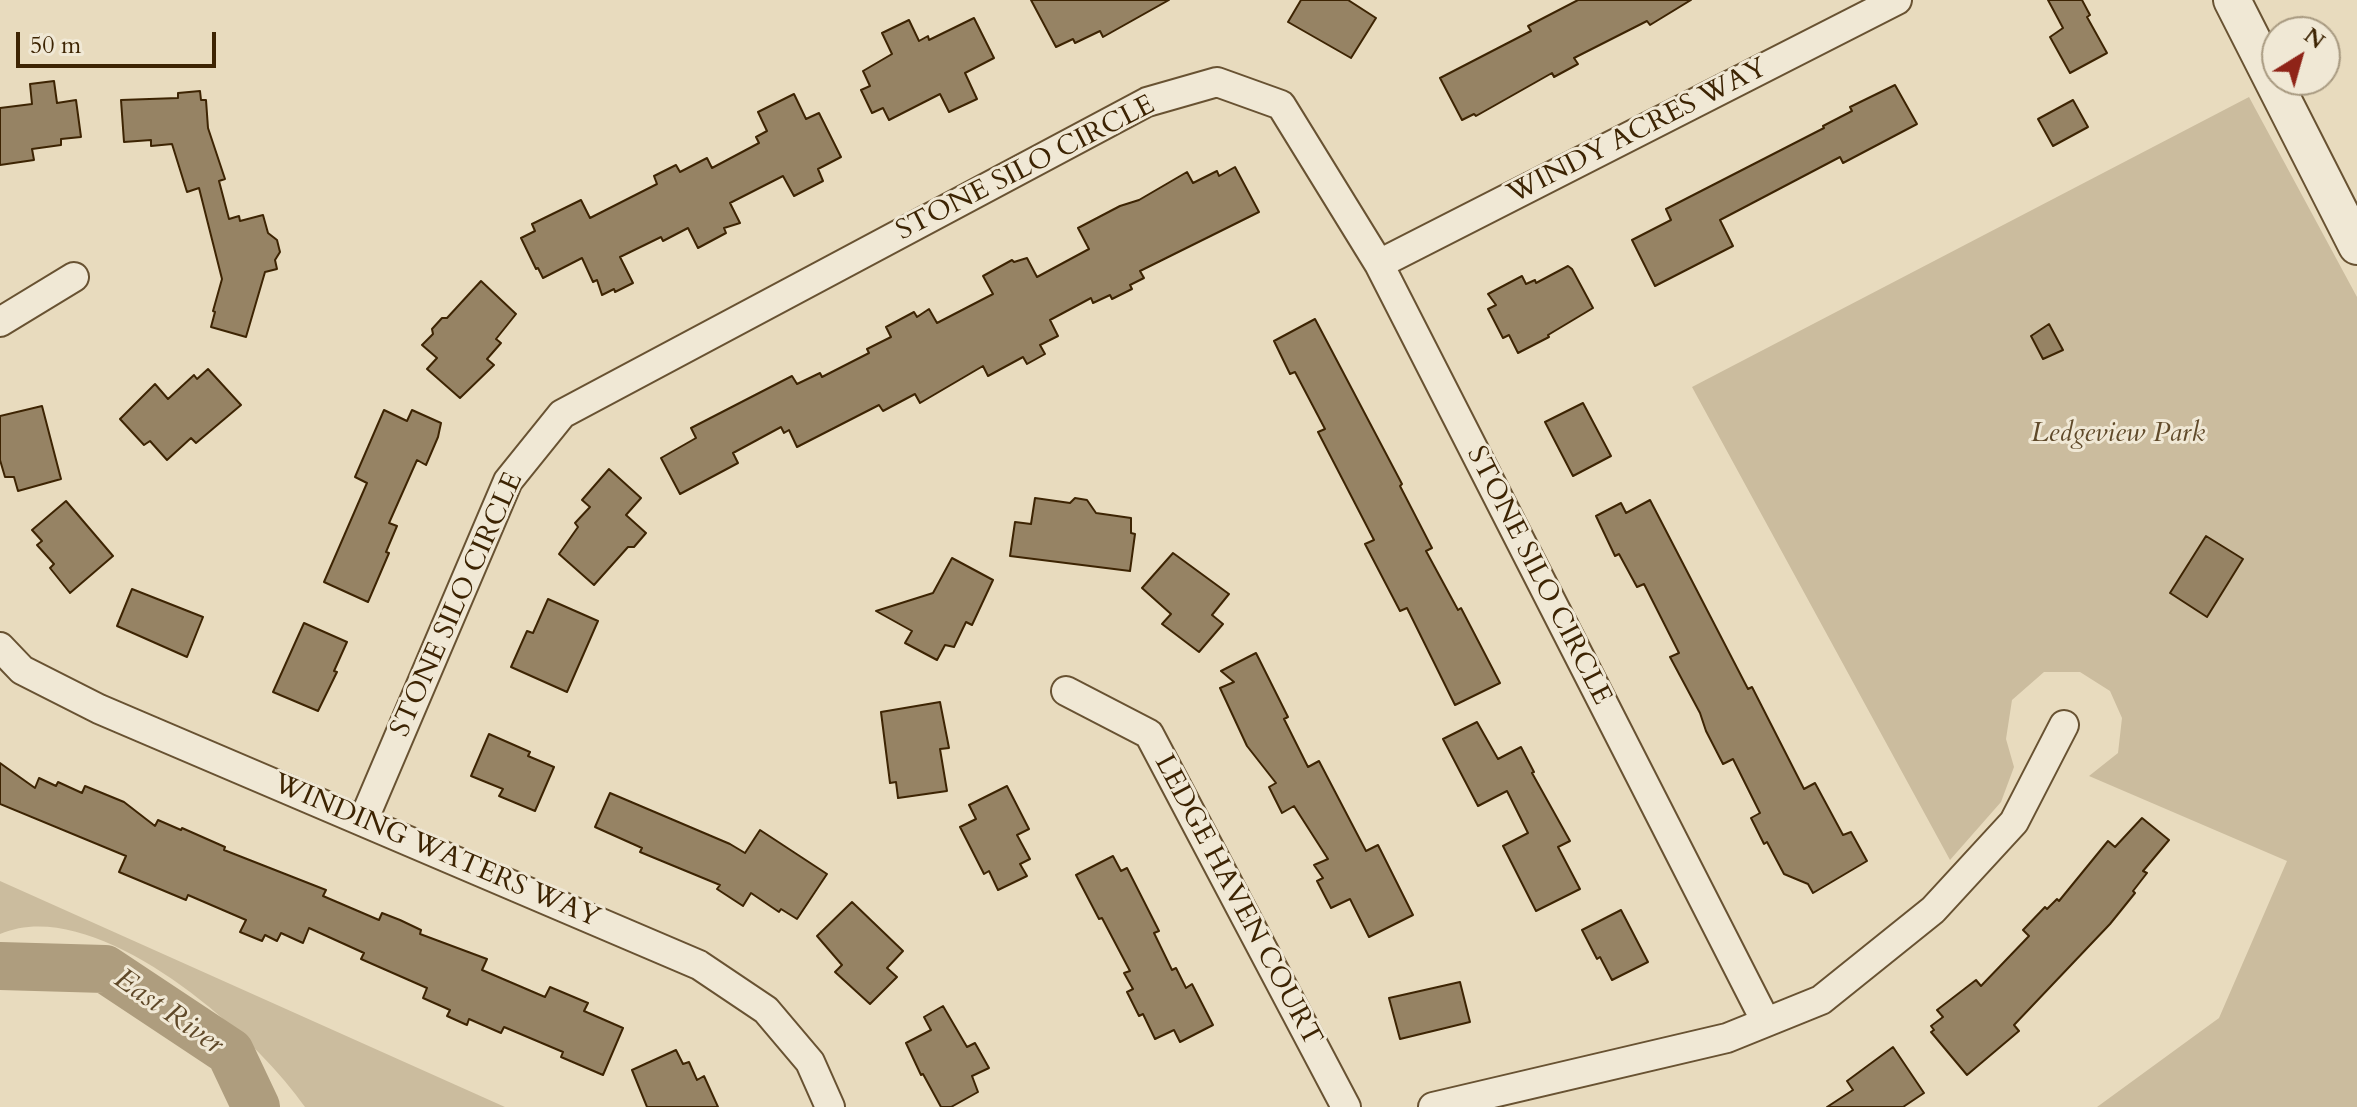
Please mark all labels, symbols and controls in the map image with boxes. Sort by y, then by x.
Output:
scale bar [20,16,220,66]
north arrow [2261,16,2341,96]
text: N [2298,21,2331,56]
text: 50 m [30,29,81,62]
street label: WINDY ACRES WAY [1503,52,1773,212]
street label: STONE SILO CIRCLE [891,89,1161,249]
park label: Ledgeview Park [2031,418,2205,452]
street label: STONE SILO CIRCLE [1458,441,1618,711]
street label: STONE SILO CIRCLE [385,468,531,742]
street label: LEDGE HAVEN COURT [1146,750,1328,1052]
street label: WINDING WATERS WAY [268,768,604,936]
water label: East River [106,962,230,1064]

